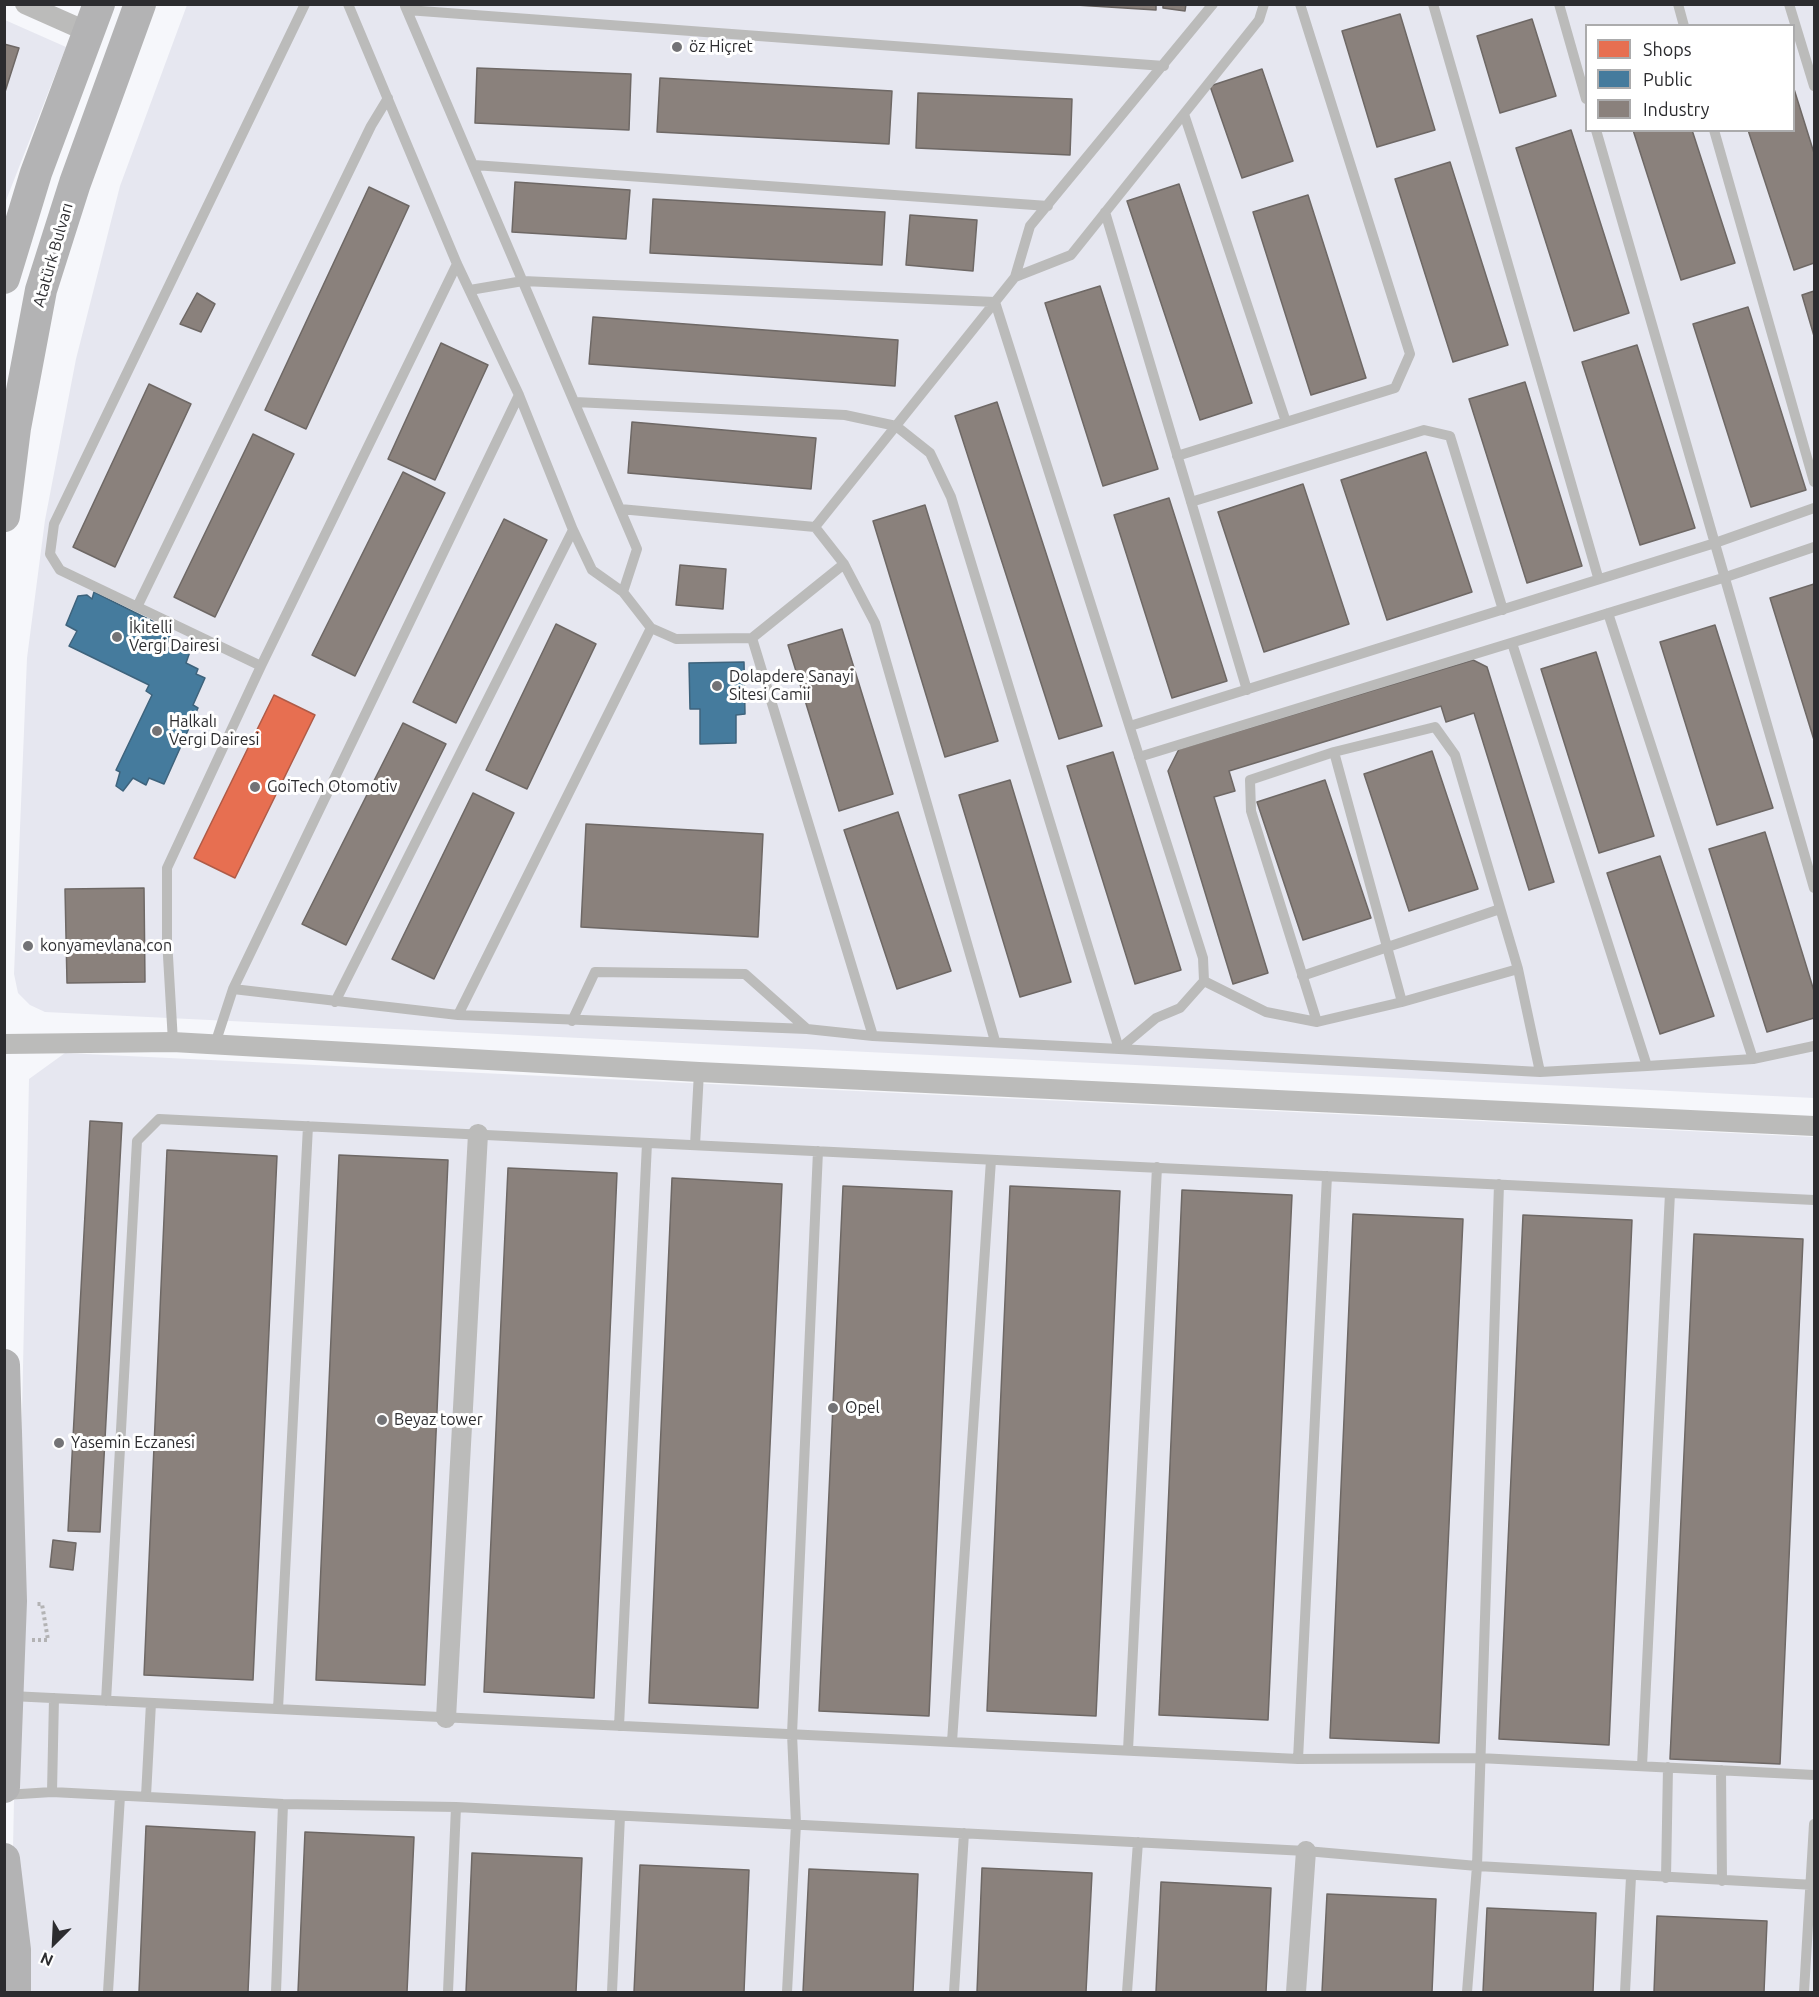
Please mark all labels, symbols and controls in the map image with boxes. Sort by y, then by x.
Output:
legend [1585,24,1795,132]
place label: öz Hiçret [689,37,753,57]
text: Shops [1643,39,1692,59]
marker: öz Hiçret [670,40,684,54]
text: Public [1643,69,1692,89]
text: Industry [1643,99,1709,119]
street label: Atatürk Bulvarı [29,201,77,309]
place label: İkitelli Vergi Dairesi [129,618,219,656]
marker: İkitelli Vergi Dairesi [110,630,124,644]
place label: Dolapdere Sanayi Sitesi Camii [729,667,854,705]
marker: Dolapdere Sanayi Sitesi Camii [710,679,724,693]
place label: Halkalı Vergi Dairesi [169,712,259,750]
marker: Halkalı Vergi Dairesi [150,724,164,738]
place label: GoiTech Otomotiv [267,777,397,797]
marker: GoiTech Otomotiv [248,780,262,794]
place label: konyamevlana.con [40,936,172,956]
marker: konyamevlana.con [21,939,35,953]
place label: Opel [845,1398,880,1418]
marker: Opel [826,1401,840,1415]
place label: Beyaz tower [394,1410,483,1430]
marker: Beyaz tower [375,1413,389,1427]
place label: Yasemin Eczanesi [71,1433,195,1453]
marker: Yasemin Eczanesi [52,1436,66,1450]
north arrow [24,1913,84,1973]
text: N [38,1949,56,1970]

